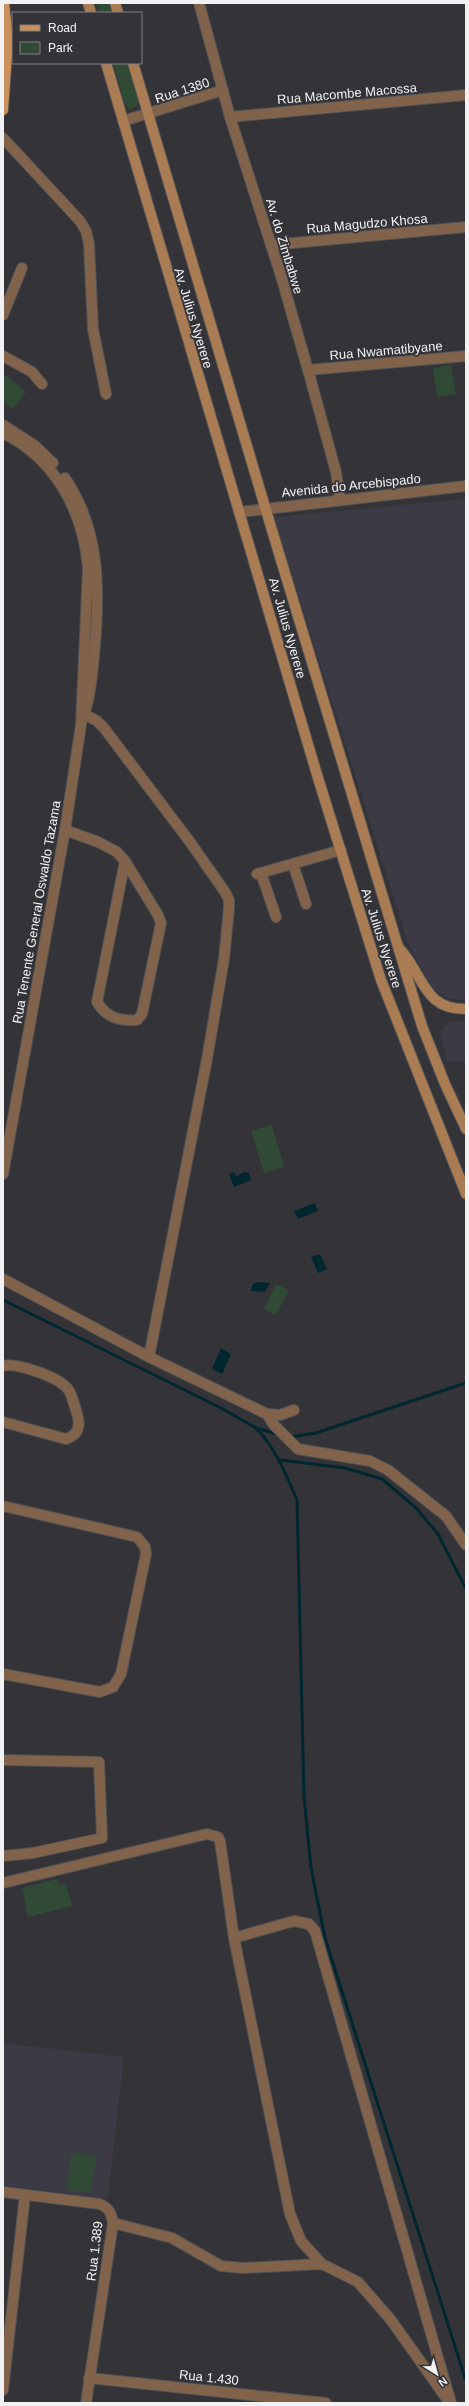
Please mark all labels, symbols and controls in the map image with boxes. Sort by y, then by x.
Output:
legend [12,12,142,64]
text: Road [48,21,77,35]
text: Park [48,41,74,55]
street label: Rua 1380 [153,75,211,106]
street label: Rua Macombe Macossa [277,80,418,107]
street label: Av. do Zimbabwe [263,197,306,296]
street label: Rua Magudzo Khosa [306,211,429,236]
street label: Av. Julius Nyerere [171,266,216,370]
street label: Rua Nwamatibyane [329,338,443,363]
street label: Avenida do Arcebispado [281,471,421,500]
street label: Av. Julius Nyerere [266,576,309,680]
street label: Rua Tenente General Oswaldo Tazama [9,799,64,1025]
street label: Av. Julius Nyerere [358,886,405,990]
street label: Rua 1.389 [83,2220,106,2282]
north arrow [417,2354,457,2394]
street label: Rua 1.430 [178,2367,240,2388]
text: N [436,2375,450,2389]

